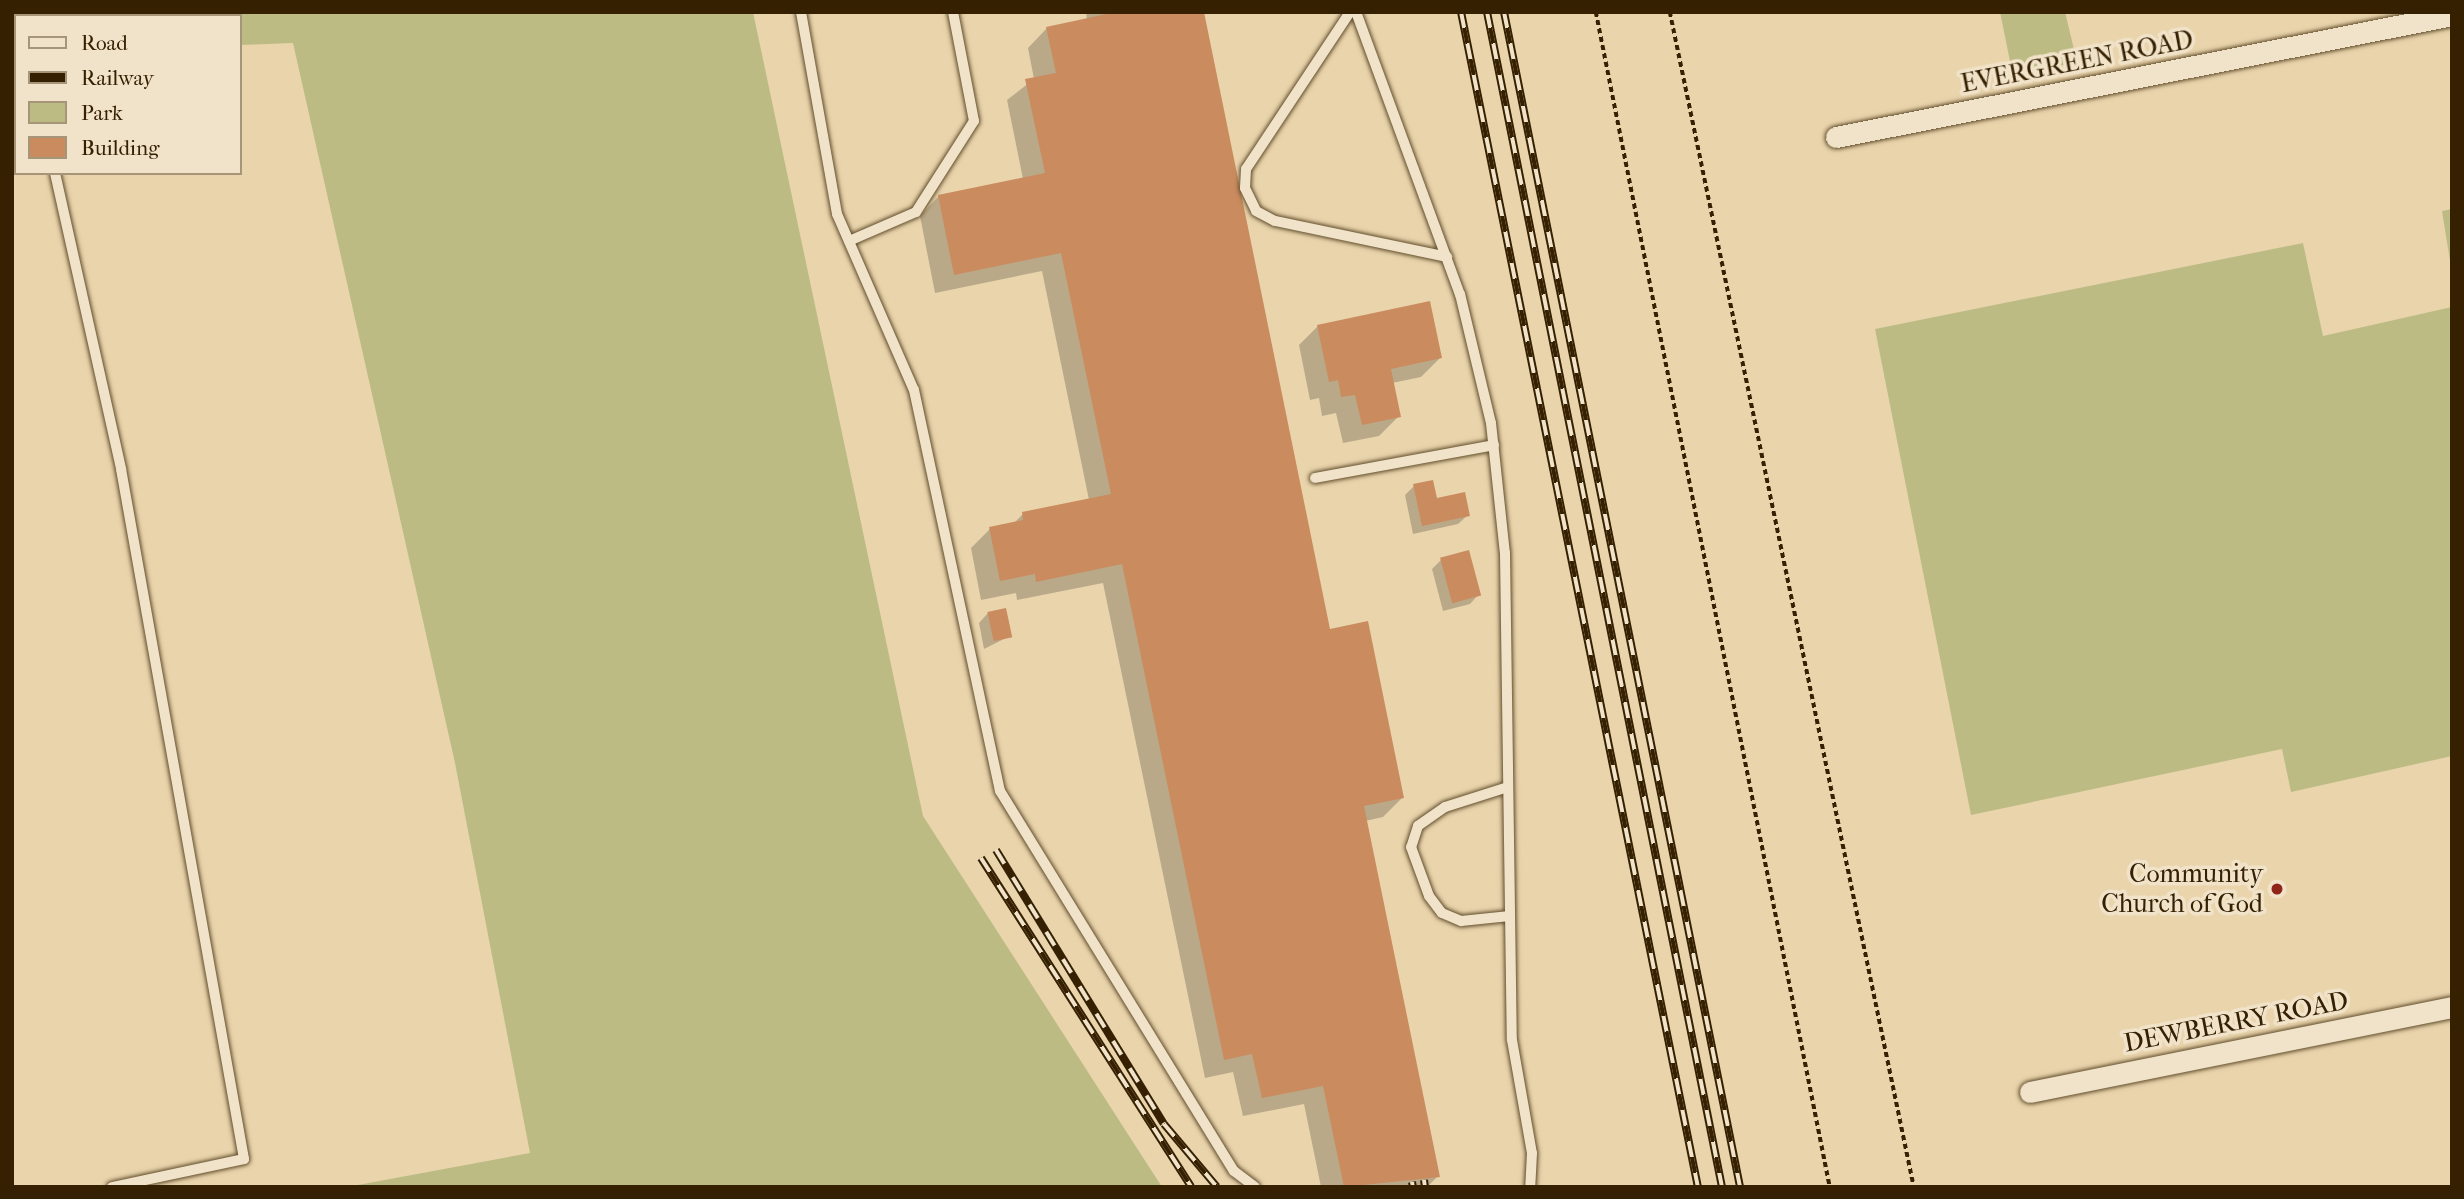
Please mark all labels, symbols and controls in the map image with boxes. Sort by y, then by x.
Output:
legend [14,14,242,175]
street label: EVERGREEN ROAD [1958,24,2196,100]
text: Road [81,31,128,55]
text: Railway [81,66,154,90]
text: Park [81,101,123,125]
text: Building [81,136,159,160]
place label: Community Church of God [2101,858,2263,920]
marker: Community Church of God [2269,881,2285,897]
street label: DEWBERRY ROAD [2121,985,2351,1059]

